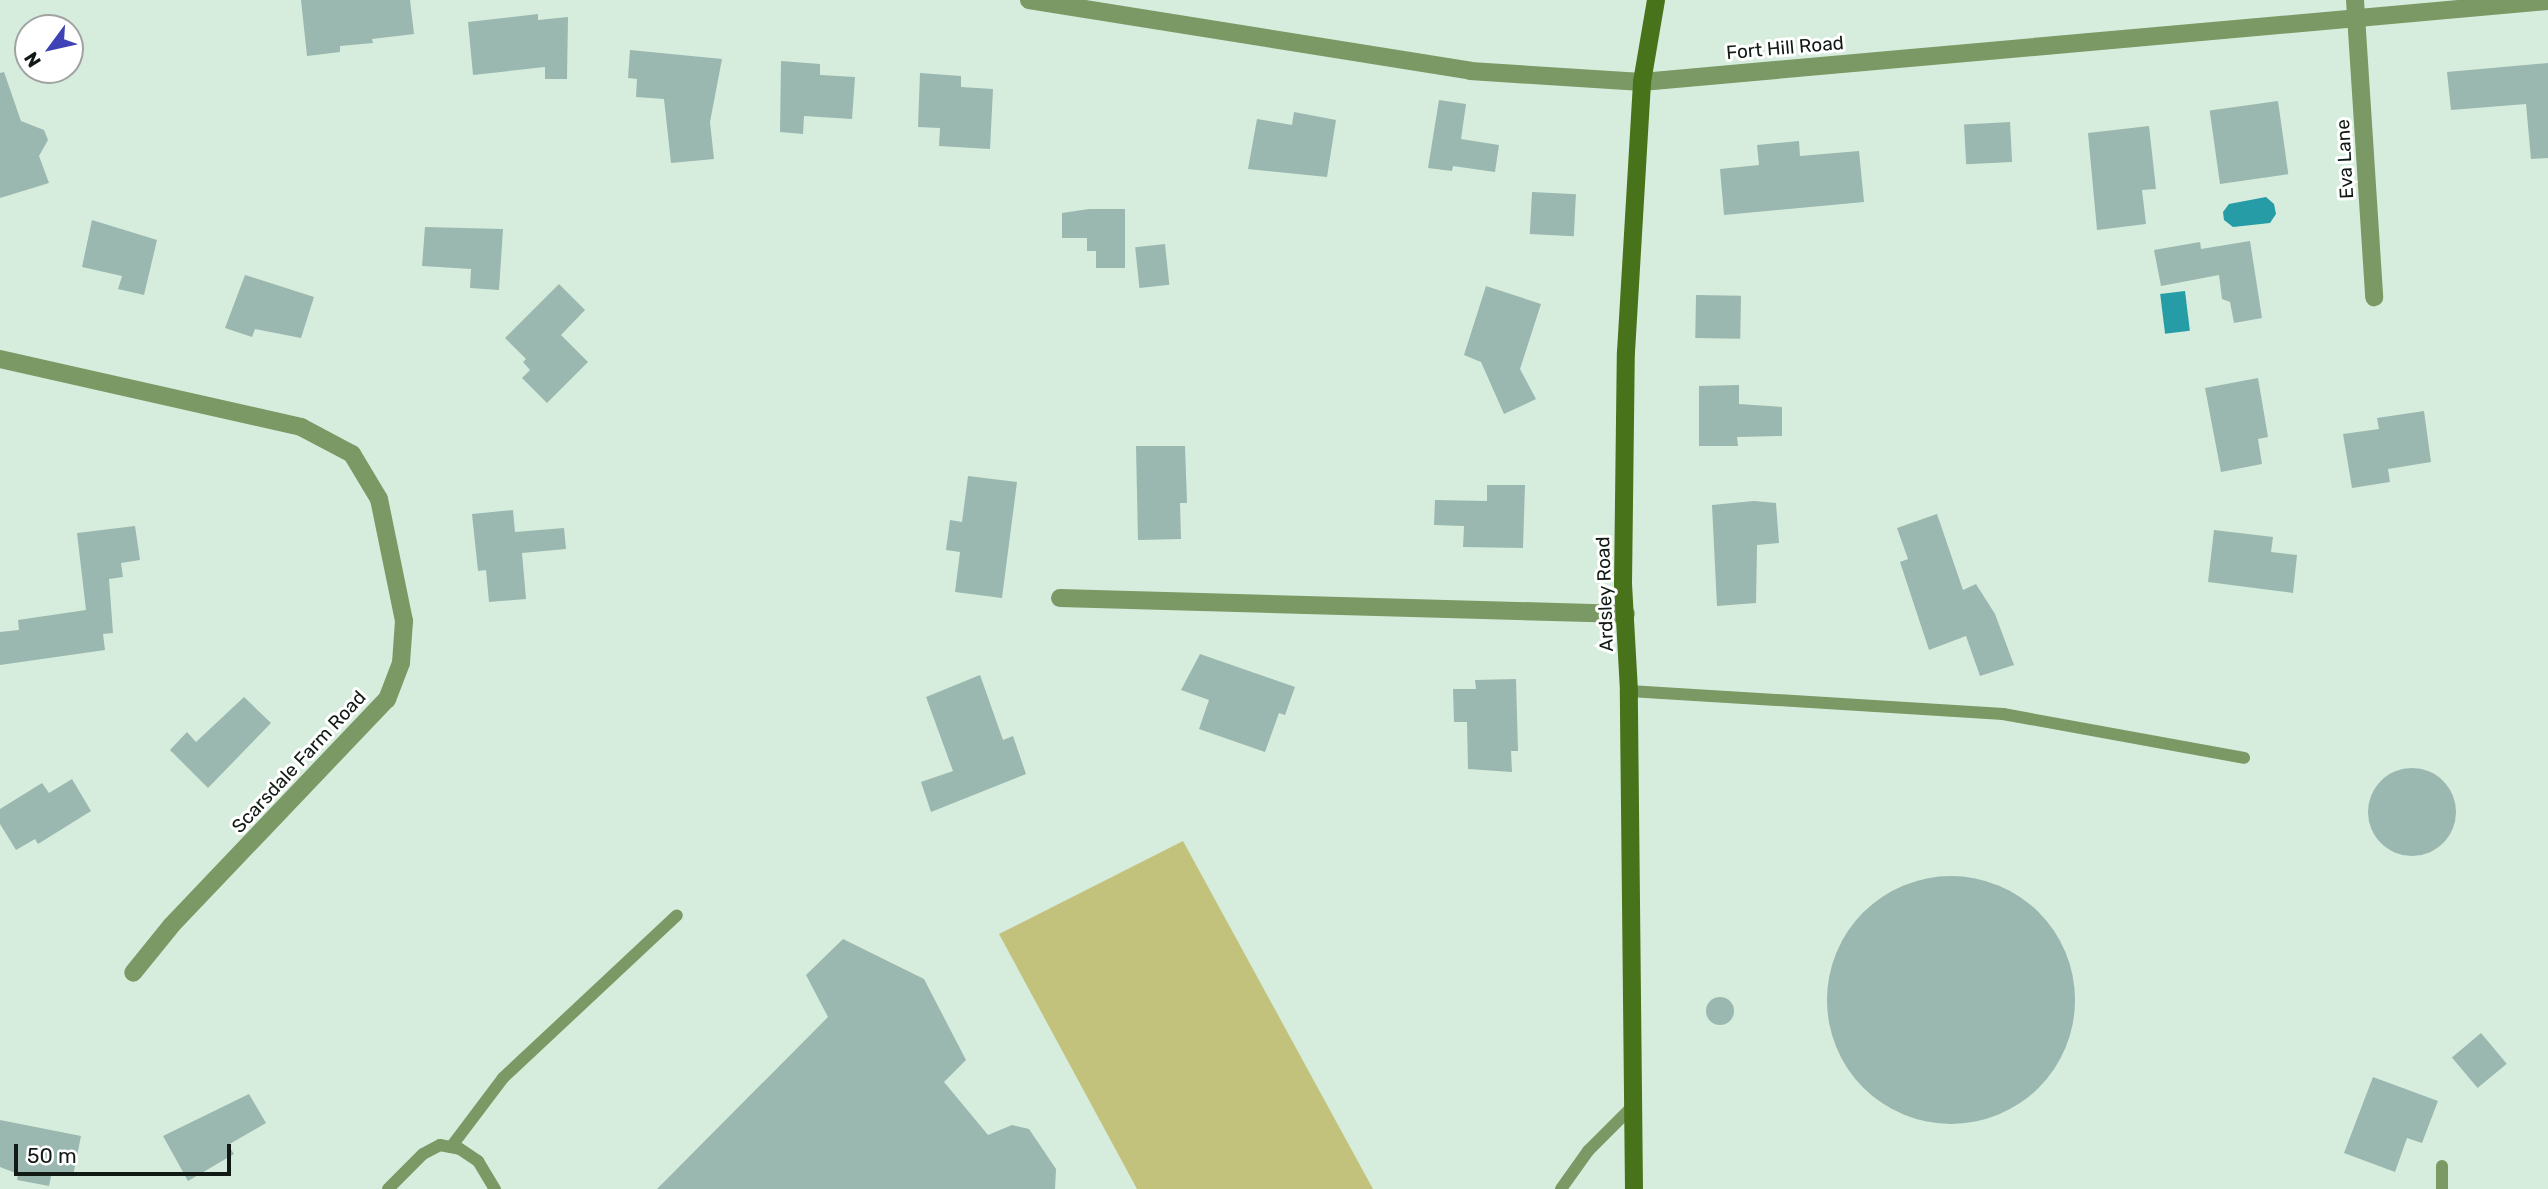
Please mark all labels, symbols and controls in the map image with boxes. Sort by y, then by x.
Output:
north arrow [14,14,84,84]
street label: Fort Hill Road [1725,31,1845,65]
text: N [19,48,46,72]
street label: Eva Lane [2332,119,2358,199]
street label: Ardsley Road [1592,536,1618,652]
street label: Scarsdale Farm Road [227,686,371,838]
scale bar [18,1130,234,1174]
text: 50 m [27,1143,77,1168]

